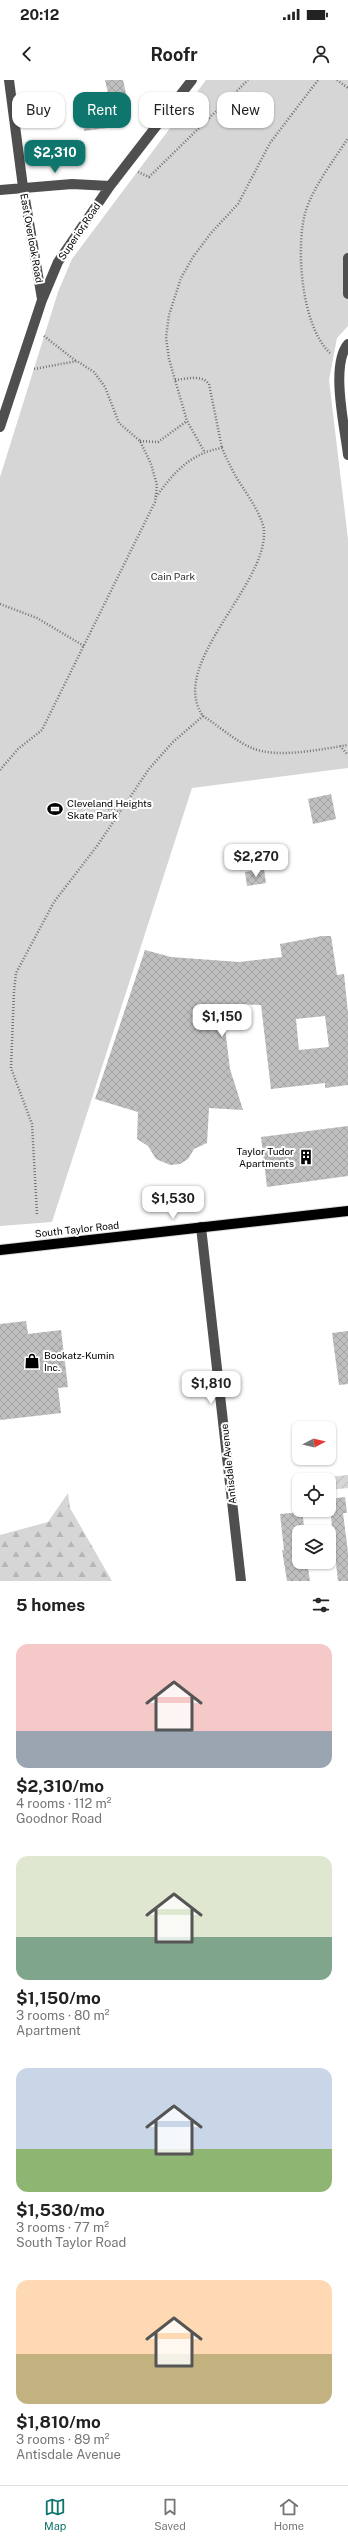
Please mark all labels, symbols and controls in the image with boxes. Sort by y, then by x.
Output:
text: 20:12 [20,6,59,23]
icon: back [16,43,38,65]
icon: person [310,43,332,65]
text: Roofr [150,44,198,65]
chip: Buy [12,92,65,128]
chip: Rent [73,92,131,128]
chip: Filters [139,92,209,128]
chip: New [217,92,274,128]
pin: $2,310 [22,140,88,174]
text: $2,310 [33,145,77,160]
street label: East Overlook Road [18,192,46,284]
street label: Superior Road [55,200,103,262]
park label: Cain Park [151,570,196,582]
place label: Cleveland Heights Skate Park [67,797,152,821]
sports icon: Cleveland Heights Skate Park [46,800,64,818]
pin: $2,270 [223,844,289,878]
text: $2,270 [233,849,279,864]
pin: $1,150 [189,1004,255,1038]
text: $1,150 [202,1009,242,1024]
place label: Taylor Tudor Apartments [236,1145,294,1169]
building icon: Taylor Tudor Apartments [297,1148,315,1166]
pin: $1,530 [140,1186,206,1220]
text: $1,530 [151,1191,195,1206]
street label: South Taylor Road [34,1219,120,1239]
place label: Bookatz-Kumin Inc. [44,1349,115,1373]
shop icon: Bookatz-Kumin Inc. [23,1352,41,1370]
pin: $1,810 [178,1371,244,1405]
text: $1,810 [191,1376,231,1391]
north arrow [292,1421,336,1465]
map controls [292,1421,336,1569]
street label: Antisdale Avenue [218,1423,238,1505]
button: locate [292,1473,336,1517]
button: layers [292,1525,336,1569]
icon: filters [310,1594,332,1616]
text: 5 homes [16,1595,85,1615]
icon: home [138,1670,210,1742]
text: $2,310/mo [16,1776,104,1796]
text: 4 rooms · 112 m² [16,1796,111,1811]
text: Goodnor Road [16,1811,102,1826]
icon: home [138,1882,210,1954]
text: $1,150/mo [16,1988,101,2008]
text: 3 rooms · 80 m² [16,2008,109,2023]
text: Apartment [16,2023,81,2038]
icon: home [138,2094,210,2166]
text: $1,530/mo [16,2200,105,2220]
text: 3 rooms · 77 m² [16,2220,109,2235]
text: South Taylor Road [16,2235,126,2250]
icon: home [138,2306,210,2378]
text: $1,810/mo [16,2412,101,2432]
text: 3 rooms · 89 m² [16,2432,110,2447]
text: Antisdale Avenue [16,2447,121,2462]
tab: Map [44,2496,66,2532]
tab: Saved [154,2496,186,2532]
tab: Home [274,2496,304,2532]

